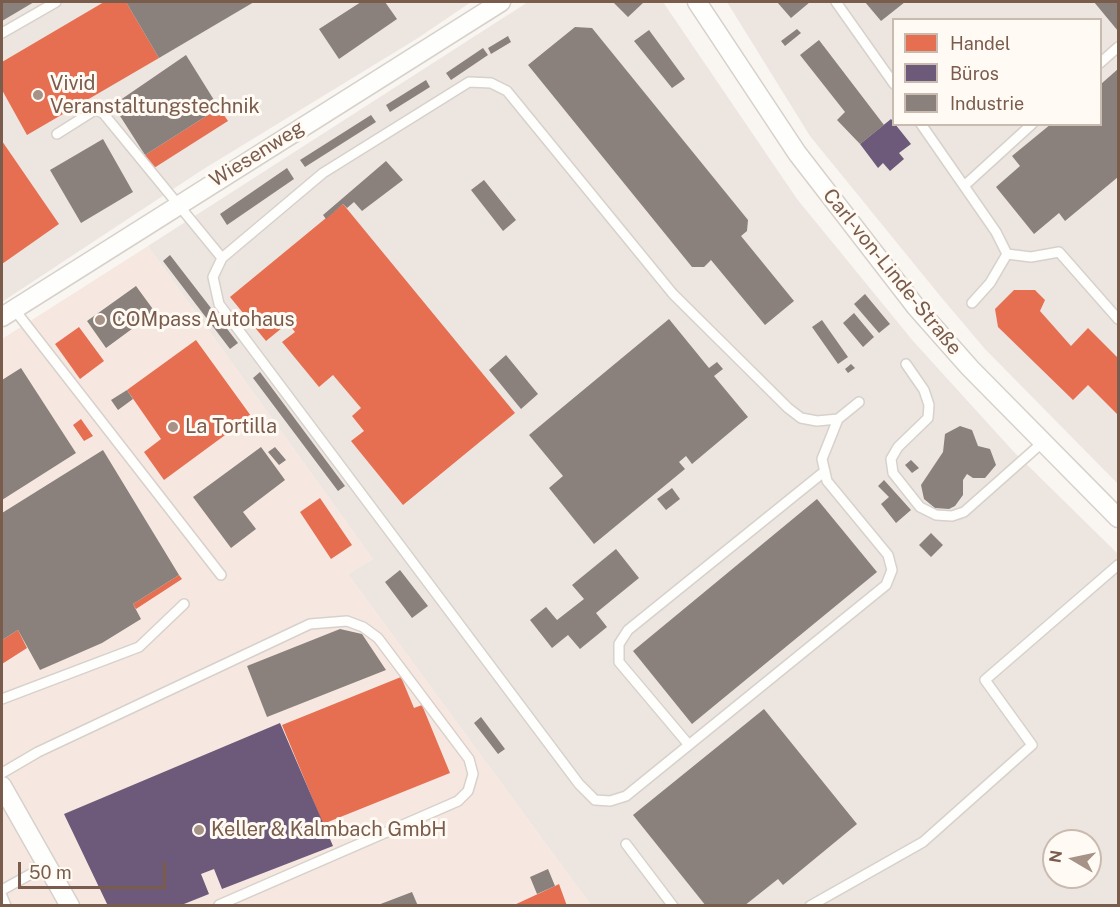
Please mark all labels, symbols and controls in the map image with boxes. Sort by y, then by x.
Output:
legend [892,18,1102,126]
text: Handel [950,33,1010,54]
text: Büros [950,63,999,84]
place label: Vivid Veranstaltungstechnik [50,72,260,119]
marker: Vivid Veranstaltungstechnik [31,88,45,102]
text: Industrie [950,93,1024,114]
street label: Wiesenweg [205,115,309,193]
street label: Carl-von-Linde-Straße [818,184,966,360]
place label: COMpass Autohaus [112,308,295,332]
marker: COMpass Autohaus [93,313,107,327]
place label: La Tortilla [185,415,277,439]
marker: La Tortilla [166,420,180,434]
place label: Keller & Kalmbach GmbH [211,818,447,842]
marker: Keller & Kalmbach GmbH [192,823,206,837]
north arrow [1042,829,1102,889]
text: N [1045,849,1066,864]
scale bar [21,850,170,888]
text: 50 m [29,862,72,883]

